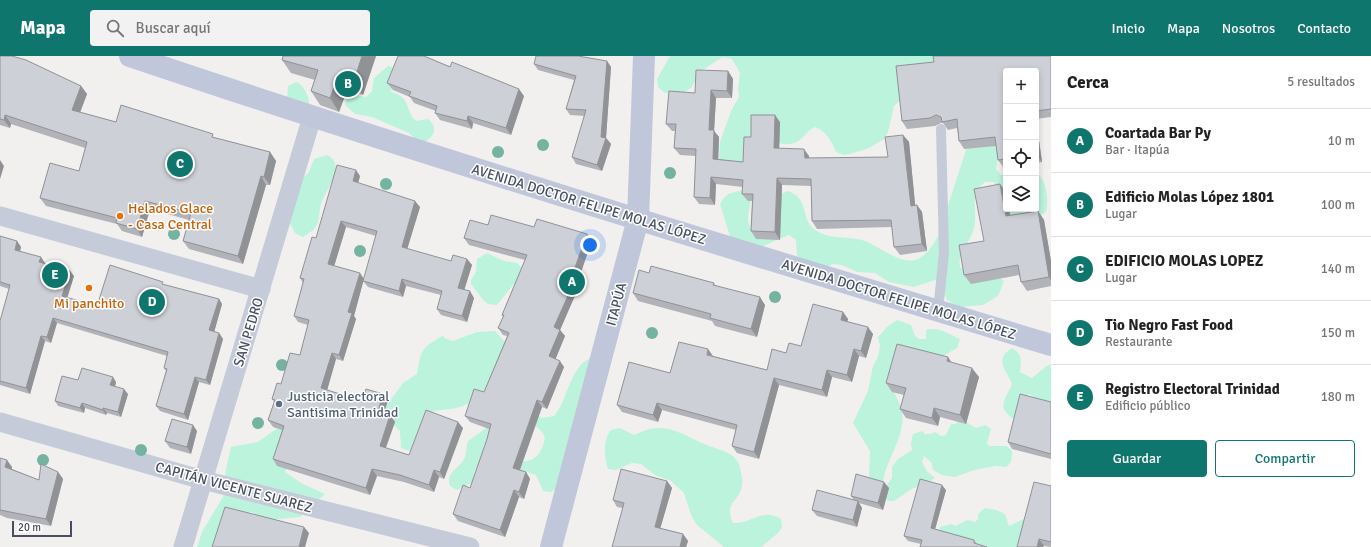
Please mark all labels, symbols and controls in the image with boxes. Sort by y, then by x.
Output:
search box [90,10,370,46]
text: Mapa [20,16,66,40]
icon: search [104,17,126,39]
text: Buscar aquí [136,19,211,37]
text: Inicio [1112,20,1145,37]
text: Mapa [1167,20,1200,37]
text: Nosotros [1222,20,1275,37]
text: Contacto [1297,20,1351,37]
map controls [1003,68,1039,212]
button: + [1003,68,1039,104]
pin: B [335,69,361,99]
text: Cerca [1067,72,1109,93]
text: 5 resultados [1287,74,1355,90]
button: − [1003,104,1039,140]
text: Coartada Bar Py [1105,124,1211,142]
text: A [1076,133,1084,149]
text: 10 m [1328,133,1355,149]
button: locate [1003,140,1039,176]
text: Bar · Itapúa [1105,142,1169,158]
pin: C [167,149,193,179]
street label: AVENIDA DOCTOR FELIPE MOLAS LÓPEZ [470,161,708,248]
button: layers [1003,176,1039,212]
text: Edificio Molas López 1801 [1105,188,1274,206]
text: B [1076,197,1084,213]
text: 100 m [1321,197,1355,213]
place label: Helados Glace - Casa Central [128,200,213,233]
text: Lugar [1105,206,1137,222]
marker: Helados Glace - Casa Central [115,211,125,221]
your location [580,235,600,255]
text: EDIFICIO MOLAS LOPEZ [1105,252,1264,270]
street label: AVENIDA DOCTOR FELIPE MOLAS LÓPEZ [780,256,1018,343]
pin: E [42,260,68,290]
text: C [1076,261,1084,277]
text: 140 m [1321,261,1355,277]
pin: A [559,267,585,297]
text: Lugar [1105,270,1137,286]
street label: ITAPÚA [603,280,631,328]
marker: Mi panchito [84,283,94,293]
pin: D [139,287,165,317]
place label: Mi panchito [54,295,124,312]
street label: SAN PEDRO [230,296,267,369]
text: Tio Negro Fast Food [1105,316,1233,334]
text: D [1076,325,1084,341]
text: 150 m [1321,325,1355,341]
text: Restaurante [1105,334,1172,350]
text: Registro Electoral Trinidad [1105,380,1280,398]
place label: Justicia electoral Santisima Trinidad [287,388,398,421]
text: E [1076,389,1084,405]
text: 180 m [1321,389,1355,405]
text: Edificio público [1105,398,1190,414]
marker: Justicia electoral Santisima Trinidad [274,399,284,409]
button: Guardar [1067,440,1207,477]
button: Compartir [1215,440,1355,477]
street label: CAPITÁN VICENTE SUAREZ [154,458,314,517]
scale bar [12,519,72,538]
text: 20 m [18,521,41,534]

